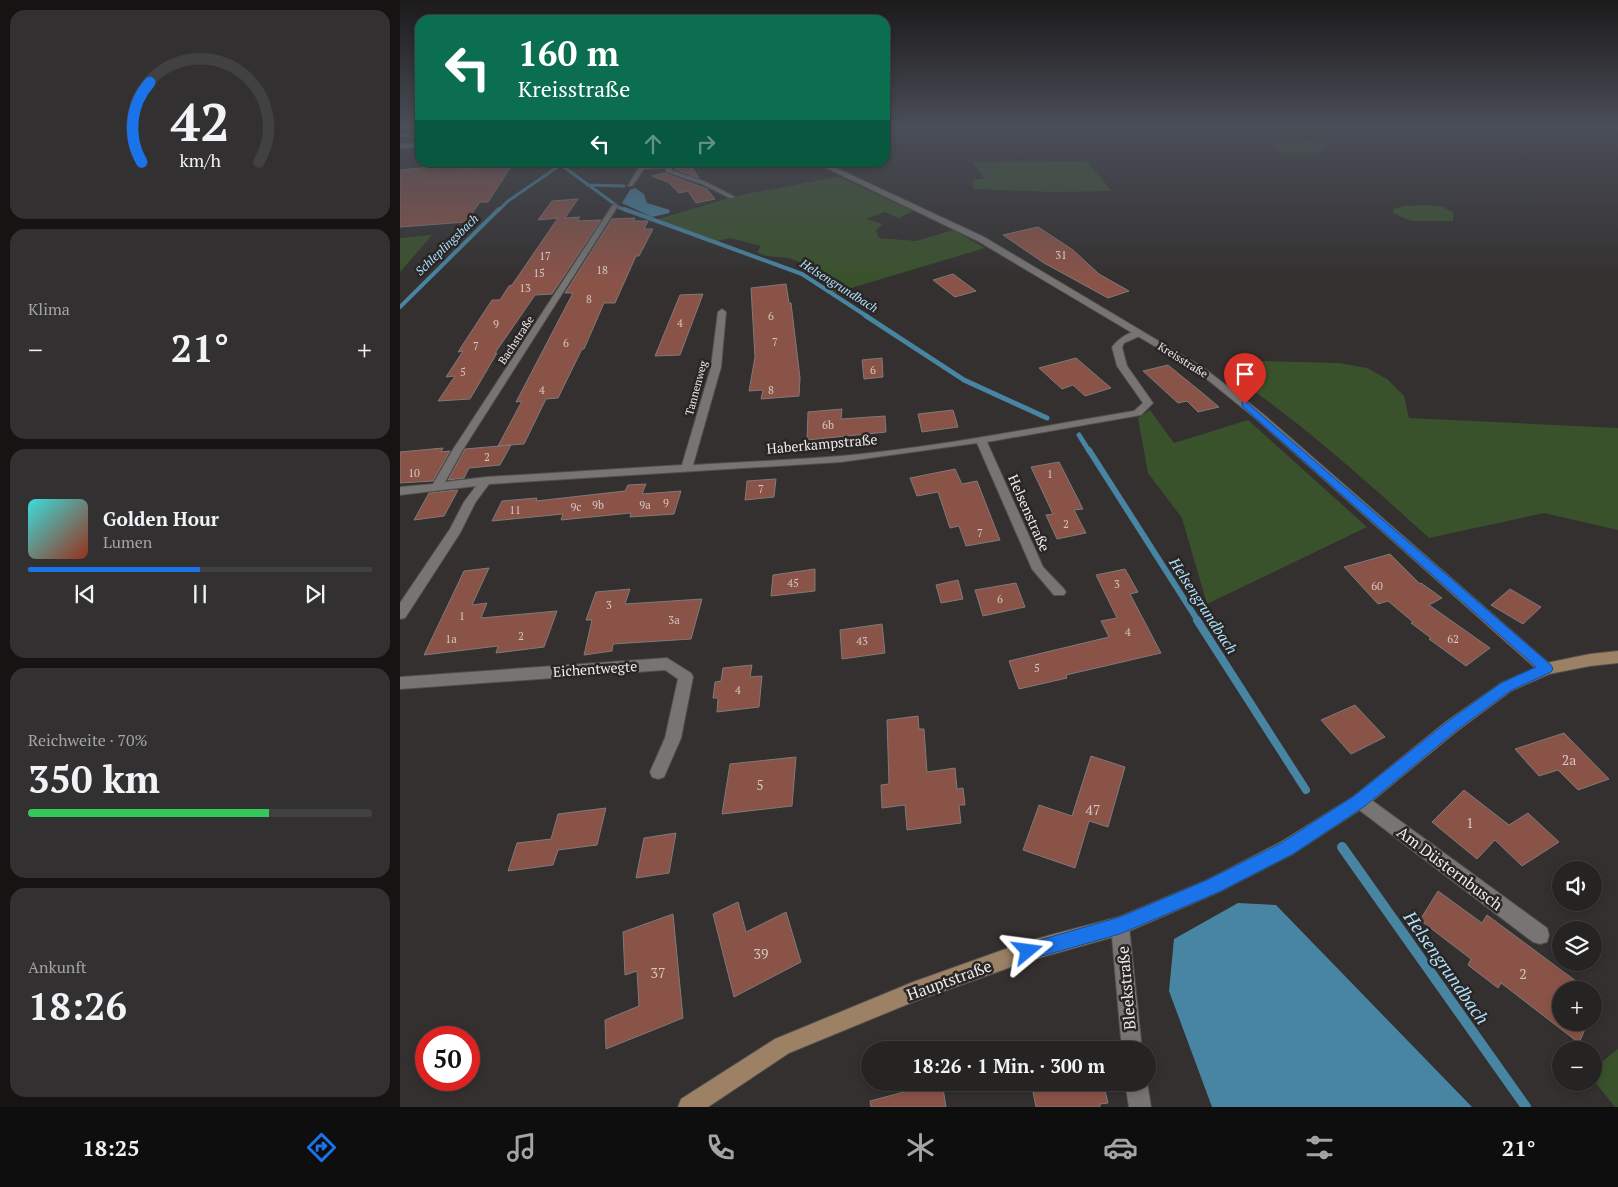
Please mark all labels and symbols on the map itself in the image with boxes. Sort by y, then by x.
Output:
water label: Schleplingsbach [412,211,481,278]
house number: 31 [1055,248,1067,262]
house number: 17 [539,249,551,263]
water label: Helsengrundbach [797,255,881,315]
house number: 18 [596,263,608,277]
house number: 15 [533,266,545,280]
house number: 13 [519,281,531,295]
house number: 8 [586,292,592,306]
house number: 6 [768,309,774,323]
street label: Bachstraße [495,313,537,367]
house number: 4 [677,316,683,330]
house number: 9 [493,317,499,331]
house number: 7 [772,335,778,349]
house number: 6 [563,336,569,350]
house number: 7 [473,339,479,353]
street label: Kreisstraße [1155,339,1211,381]
pin [1224,353,1266,404]
street label: Tannenweg [682,359,710,417]
house number: 6 [870,363,876,377]
house number: 5 [460,365,466,379]
house number: 4 [539,383,545,397]
house number: 8 [768,383,774,397]
house number: 6b [822,418,834,432]
street label: Haberkampstraße [766,429,878,458]
house number: 2 [484,450,490,464]
house number: 10 [408,466,420,480]
house number: 1 [1047,467,1053,481]
street label: Helsenstraße [1004,471,1055,554]
house number: 7 [758,482,764,496]
house number: 9 [663,496,669,510]
house number: 9b [592,498,604,512]
house number: 9a [639,498,651,512]
house number: 9c [571,500,582,514]
house number: 11 [509,503,521,517]
house number: 2 [1063,517,1069,531]
house number: 7 [977,526,983,540]
water label: Helsengrundbach [1165,553,1242,658]
house number: 45 [787,576,799,590]
house number: 3 [1114,577,1120,591]
house number: 60 [1371,579,1383,593]
house number: 6 [997,592,1003,606]
house number: 3 [606,598,612,612]
house number: 1 [459,609,465,623]
house number: 3a [668,613,680,627]
house number: 4 [1125,625,1131,639]
house number: 2 [518,629,524,643]
house number: 1a [445,632,457,646]
house number: 62 [1447,632,1459,646]
house number: 43 [856,634,868,648]
street label: Eichentwegte [552,656,638,681]
house number: 5 [1034,661,1040,675]
house number: 4 [735,683,741,697]
house number: 2a [1562,750,1576,769]
house number: 5 [756,775,764,794]
house number: 47 [1086,800,1100,819]
house number: 1 [1466,813,1474,832]
street label: Am Düsternbusch [1393,821,1508,915]
water label: Helsengrundbach [1398,905,1495,1029]
position arrow [1001,924,1053,976]
house number: 39 [754,944,768,963]
street label: Bleekstraße [1111,945,1141,1031]
street label: Hauptstraße [903,954,995,1006]
house number: 37 [651,963,665,982]
house number: 2 [1519,964,1527,983]
speed limit sign: 50 [415,1026,480,1091]

